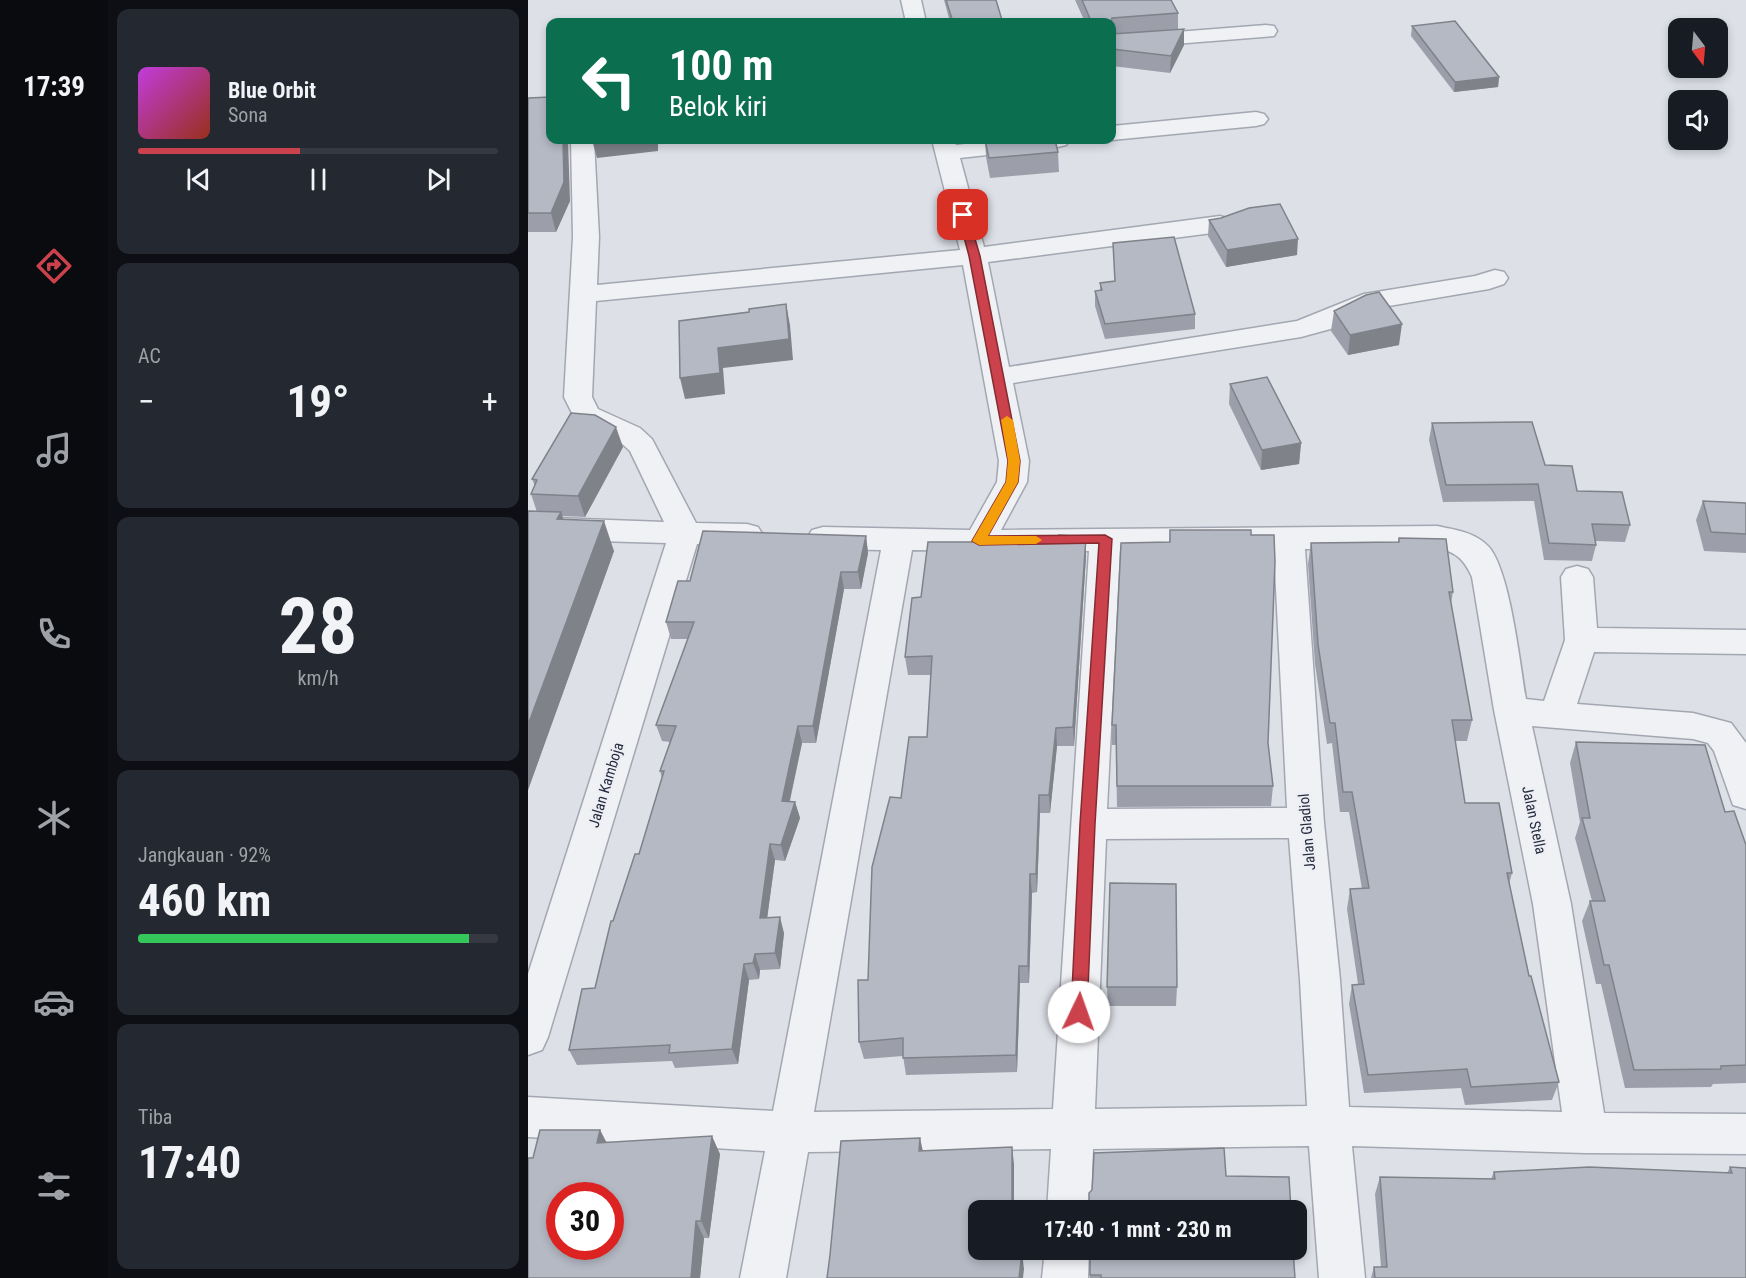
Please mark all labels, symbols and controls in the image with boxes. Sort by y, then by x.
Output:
north arrow [1668,18,1728,78]
map controls [1668,18,1728,150]
text: 100 m [669,41,774,90]
icon: left [570,42,648,120]
text: 17:39 [23,71,85,103]
text: Blue Orbit [228,78,316,103]
button: sound [1668,90,1728,150]
text: Belok kiri [669,91,767,123]
text: Sona [228,103,268,127]
icon: previous [182,163,215,196]
icon: pause [302,163,335,196]
icon: next [422,163,455,196]
pin [937,189,988,240]
icon: arrive [946,198,979,231]
icon: directions [33,245,75,287]
text: AC [138,344,161,368]
text: 19° [287,375,350,428]
text: − [138,382,155,421]
text: + [482,382,498,421]
icon: music [33,429,75,471]
text: 28 [279,581,357,672]
icon: phone [33,613,75,655]
text: km/h [297,666,339,690]
street label: Jalan Kamboja [585,740,627,830]
street label: Jalan Stella [1518,784,1550,856]
street label: Jalan Gladiol [1295,793,1319,871]
icon: climate [33,797,75,839]
text: Jangkauan · 92% [138,843,271,867]
text: 460 km [138,874,271,927]
position arrow [1047,980,1111,1044]
icon: car [33,981,75,1023]
text: Tiba [138,1105,172,1129]
text: 17:40 [138,1136,241,1189]
icon: filters [33,1165,75,1207]
speed limit sign: 30 [546,1182,624,1260]
text: 17:40 · 1 mnt · 230 m [1043,1217,1232,1242]

